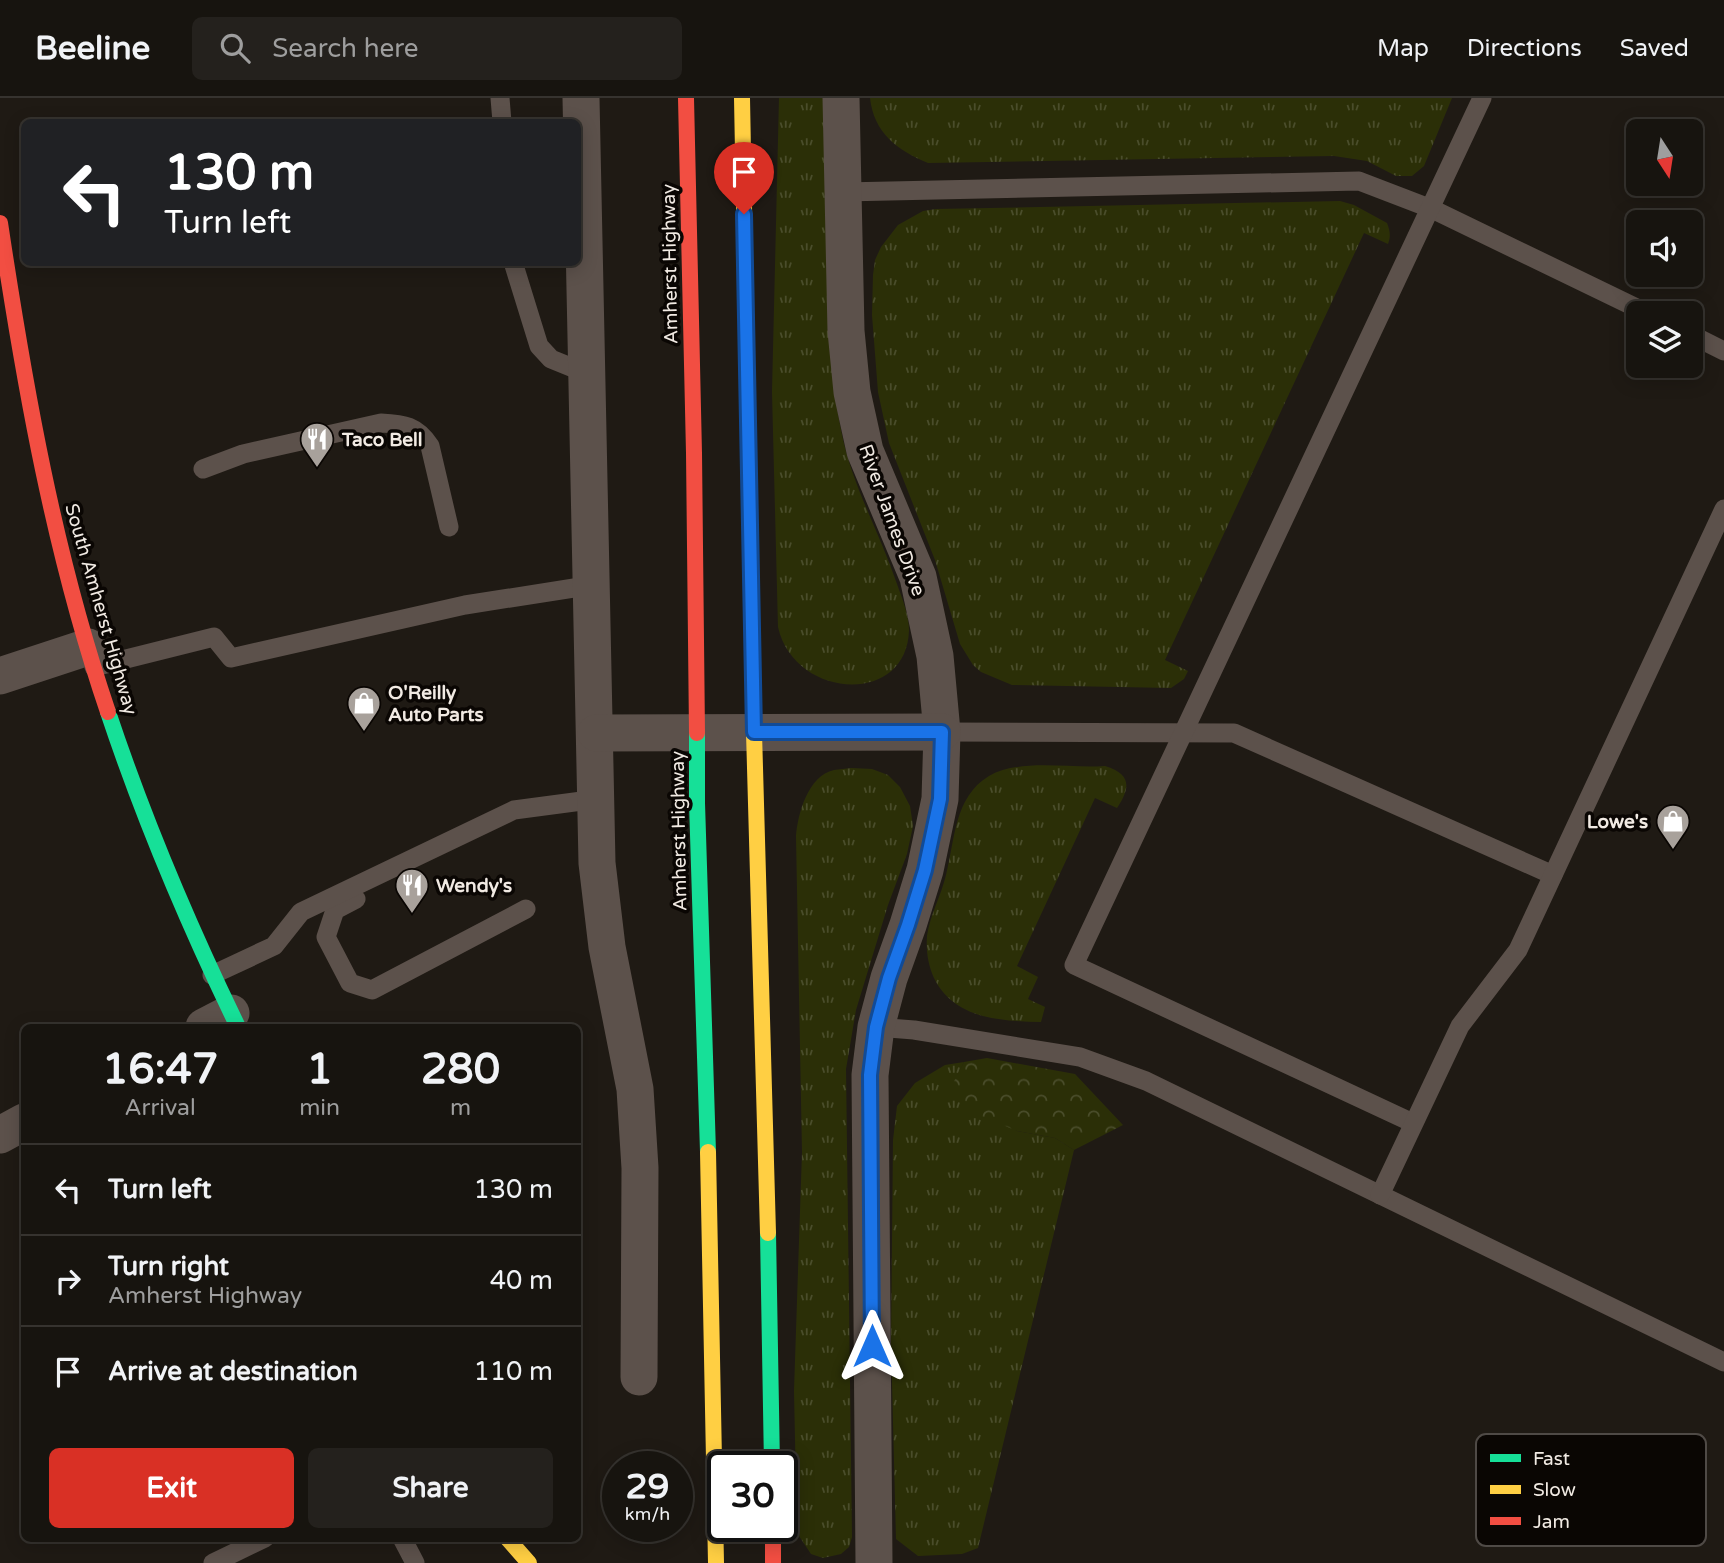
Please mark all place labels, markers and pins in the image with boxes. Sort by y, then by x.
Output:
pin [714,142,774,214]
restaurant icon: Taco Bell [298,420,336,469]
place label: Taco Bell [341,429,423,451]
place label: O'Reilly Auto Parts [388,682,484,726]
shop icon: O'Reilly Auto Parts [345,684,383,733]
shop icon: Lowe's [1654,802,1692,851]
place label: Lowe's [1587,811,1648,833]
restaurant icon: Wendy's [393,866,431,915]
place label: Wendy's [436,875,512,898]

